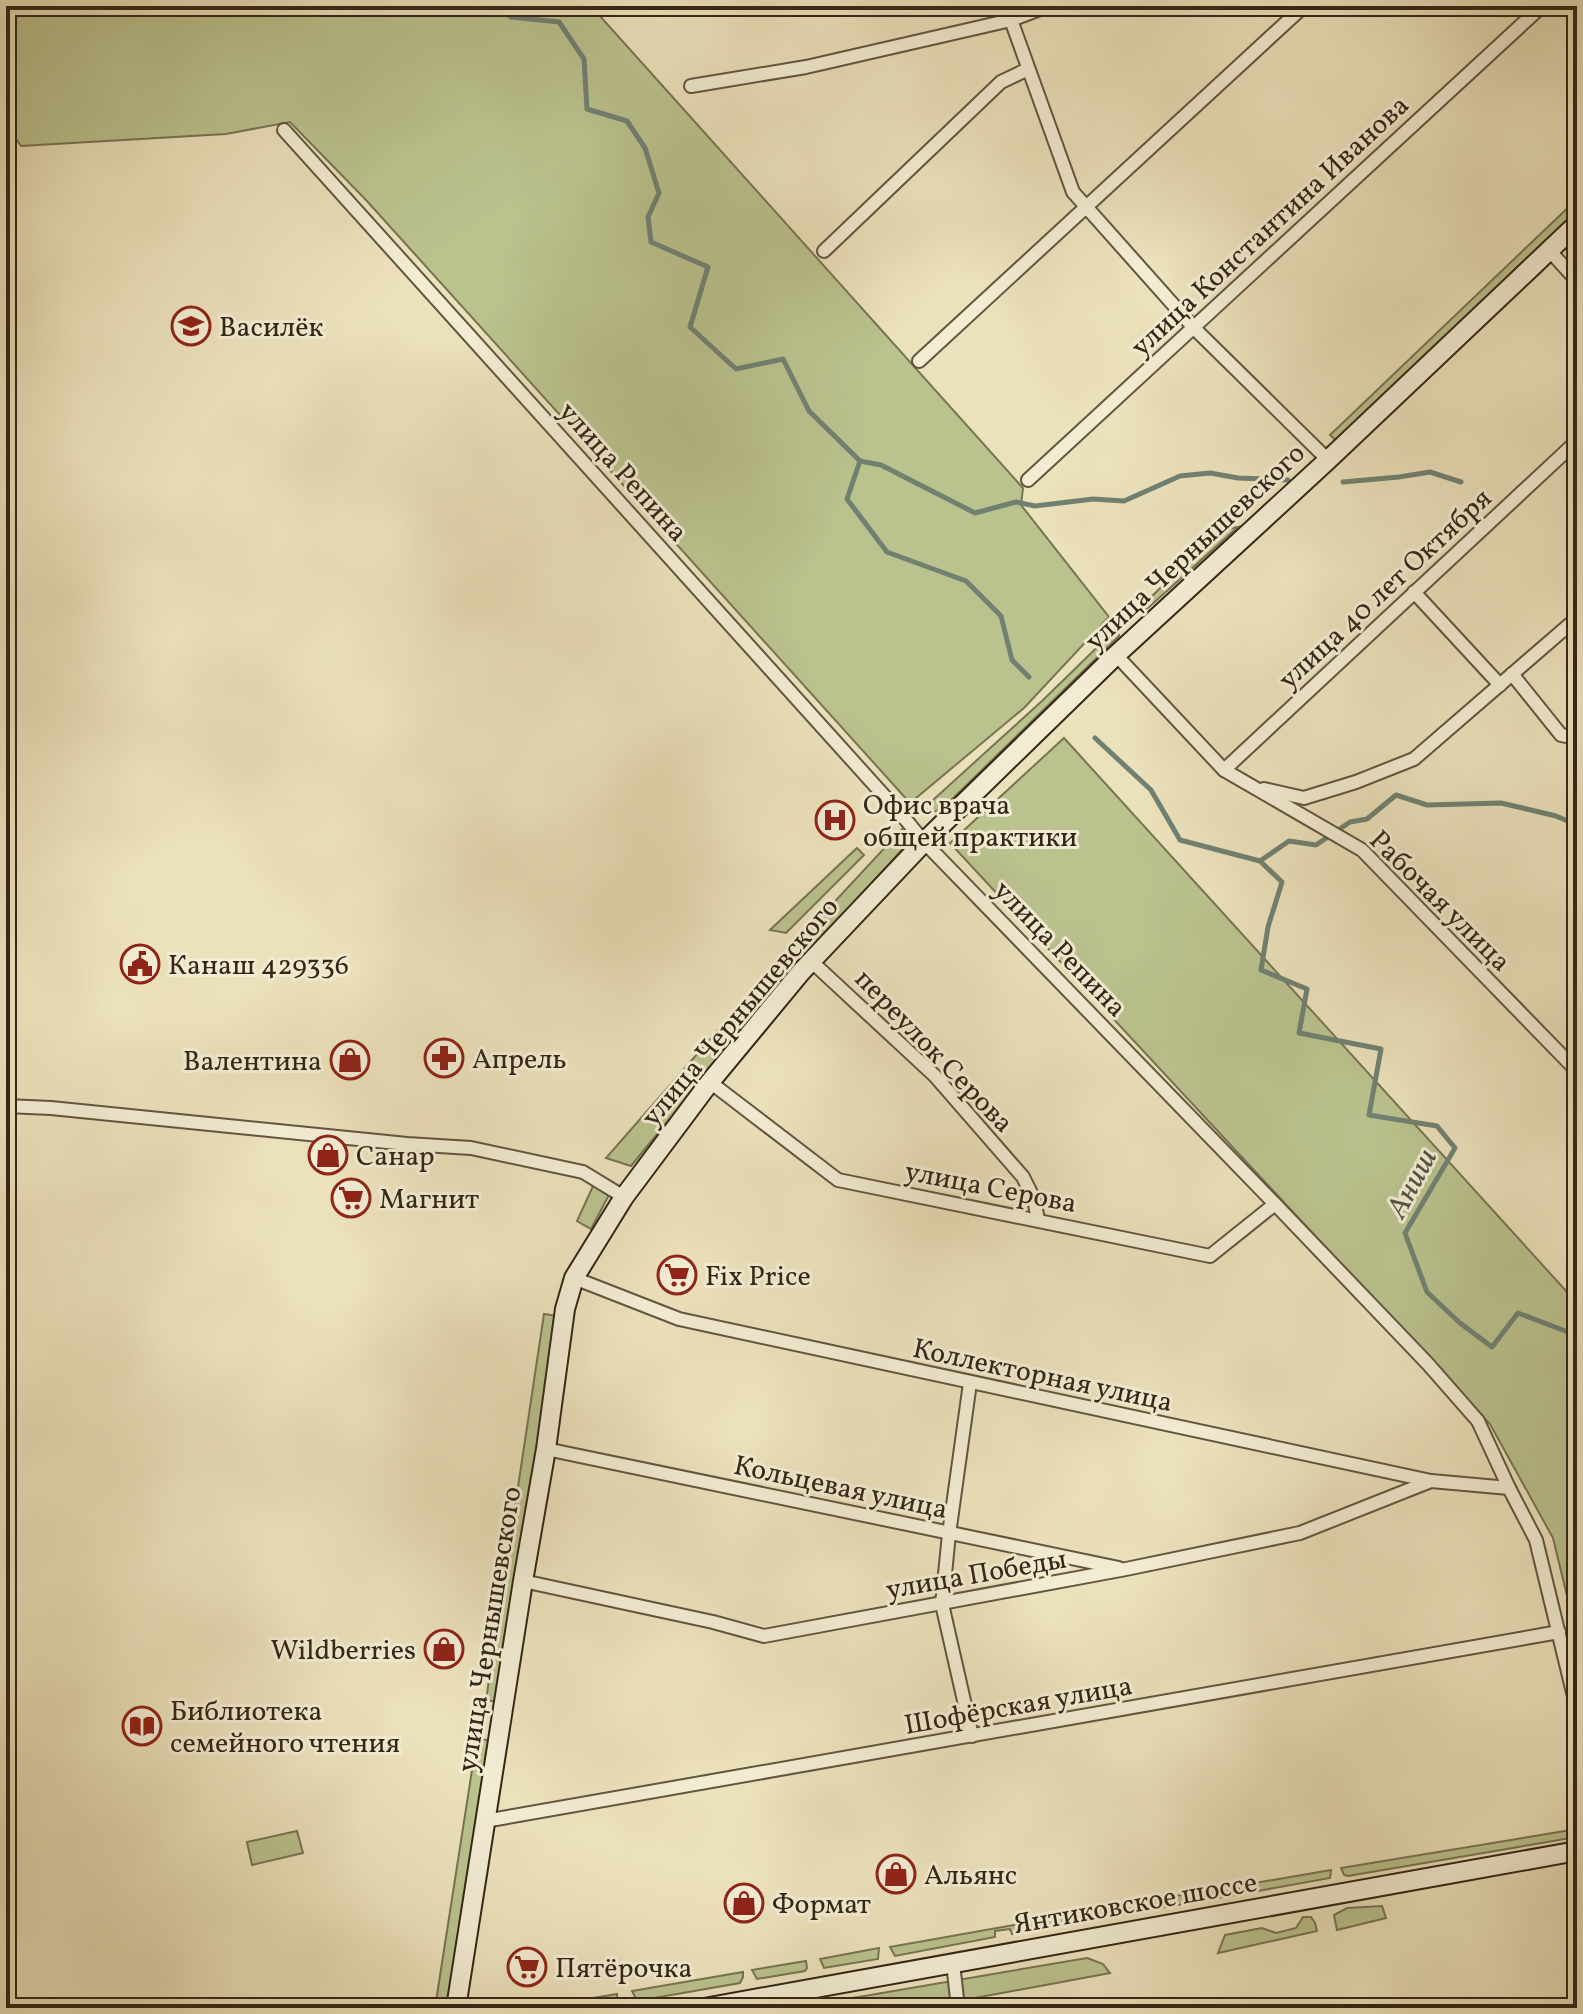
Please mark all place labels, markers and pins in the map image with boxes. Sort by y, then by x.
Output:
school or university icon: Василёк [170,305,212,347]
place label: Василёк [219,309,324,348]
place label: Офис врача общей практики [863,787,1077,858]
hospital icon: Офис врача общей практики [814,799,856,841]
public building icon: Канаш 429336 [119,943,161,985]
place label: Канаш 429336 [168,947,349,986]
pharmacy icon: Апрель [423,1037,465,1079]
shop icon: Валентина [329,1039,371,1081]
place label: Апрель [472,1041,567,1080]
place label: Валентина [183,1043,322,1082]
shop icon: Санар [307,1134,349,1176]
place label: Санар [356,1138,434,1177]
supermarket icon: Магнит [330,1177,372,1219]
place label: Магнит [379,1181,479,1220]
supermarket icon: Fix Price [656,1254,698,1296]
place label: Fix Price [705,1258,811,1297]
shop icon: Wildberries [423,1628,465,1670]
place label: Wildberries [270,1632,416,1671]
place label: Библиотека семейного чтения [170,1693,400,1764]
library icon: Библиотека семейного чтения [121,1705,163,1747]
shop icon: Альянс [875,1853,917,1895]
place label: Альянс [924,1857,1017,1896]
shop icon: Формат [723,1882,765,1924]
place label: Формат [772,1886,871,1925]
supermarket icon: Пятёрочка [506,1946,548,1988]
place label: Пятёрочка [555,1950,692,1989]

